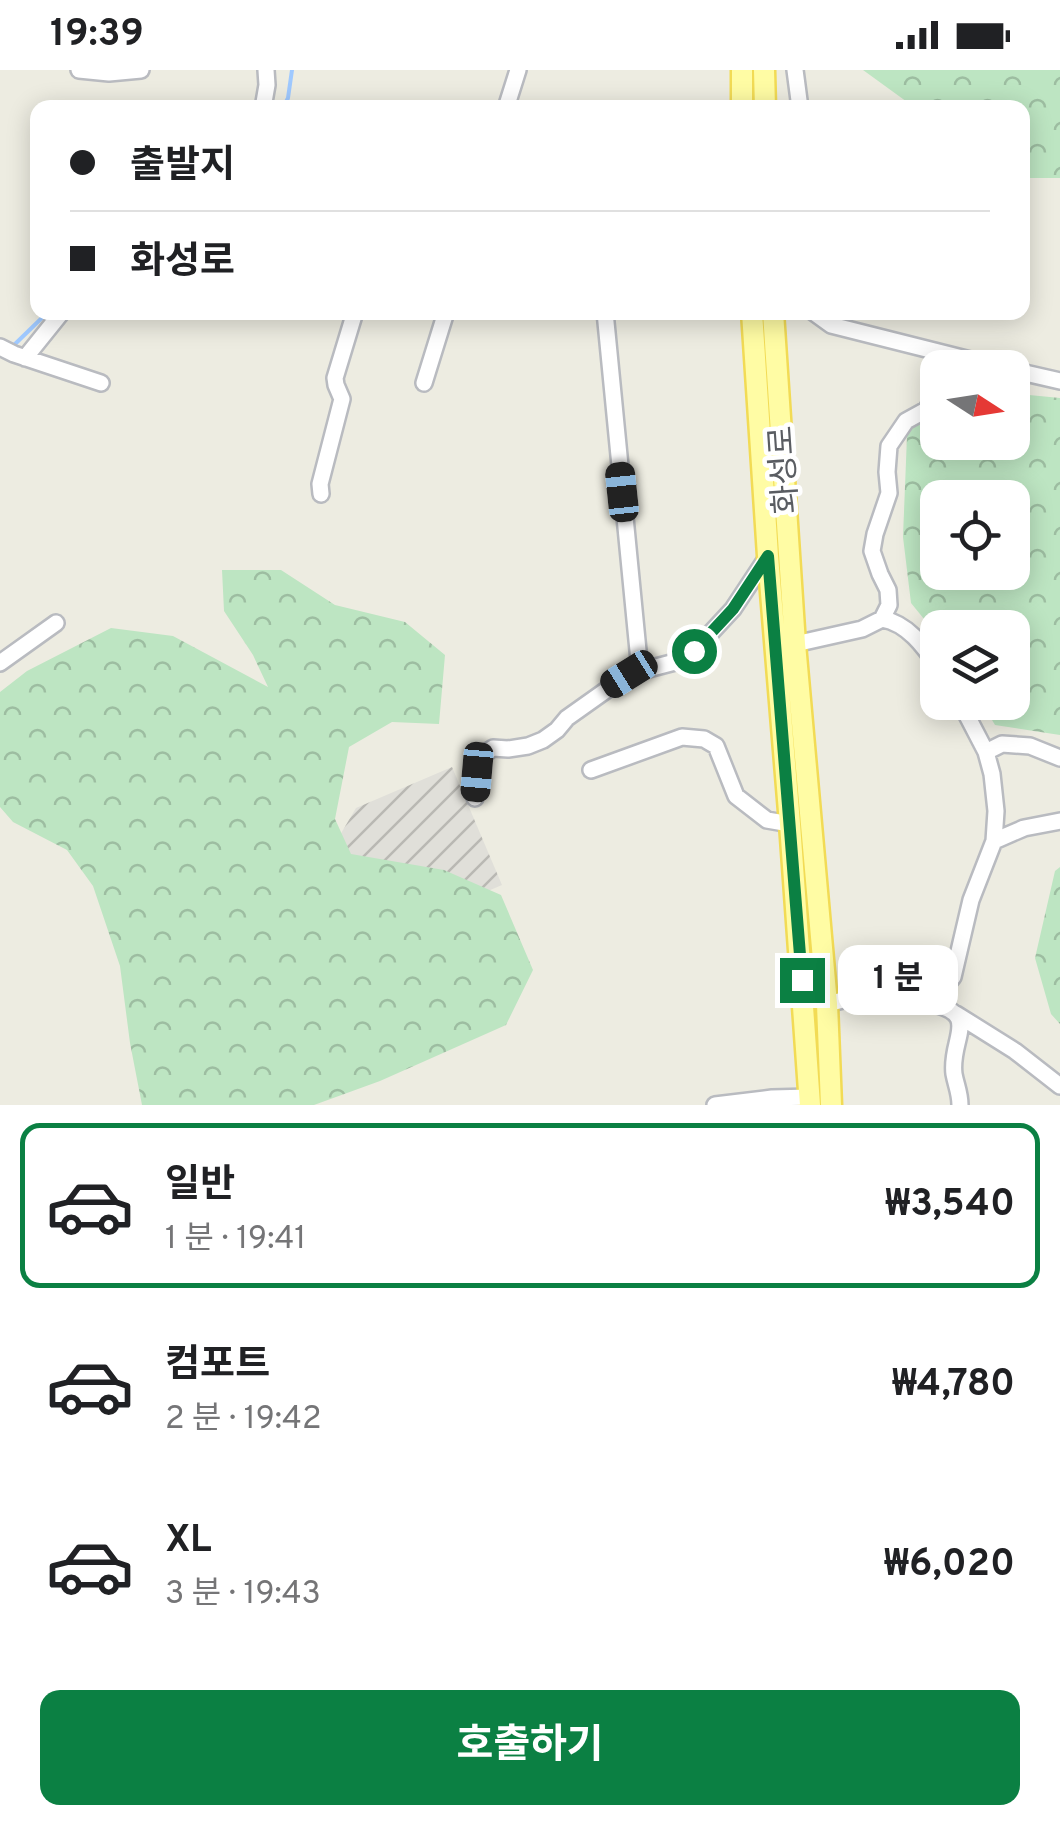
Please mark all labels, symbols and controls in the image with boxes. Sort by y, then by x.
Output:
text: 19:39 [50,11,144,60]
text: 출발지 [130,143,235,192]
text: 화성로 [130,239,235,288]
north arrow [920,350,1030,460]
map controls [920,350,1030,720]
street label: 화성로 [763,424,809,515]
car [604,461,640,523]
button: locate [920,480,1030,590]
button: layers [920,610,1030,720]
route start [672,629,717,674]
car [596,645,662,703]
car [459,741,495,803]
callout: 1 분 [837,945,957,1015]
route end [780,958,825,1003]
text: 1 분 [873,960,923,1000]
icon: car [45,1161,135,1251]
text: 일반 [165,1162,235,1211]
text: ₩3,540 [885,1181,1015,1230]
text: 1 분 · 19:41 [165,1220,306,1260]
icon: car [45,1341,135,1431]
text: 컴포트 [165,1342,270,1391]
text: ₩4,780 [892,1361,1015,1410]
text: 2 분 · 19:42 [165,1400,321,1440]
text: XL [165,1517,212,1566]
icon: car [45,1521,135,1611]
text: ₩6,020 [884,1541,1015,1590]
text: 3 분 · 19:43 [165,1575,321,1615]
button: 호출하기 [40,1690,1020,1805]

